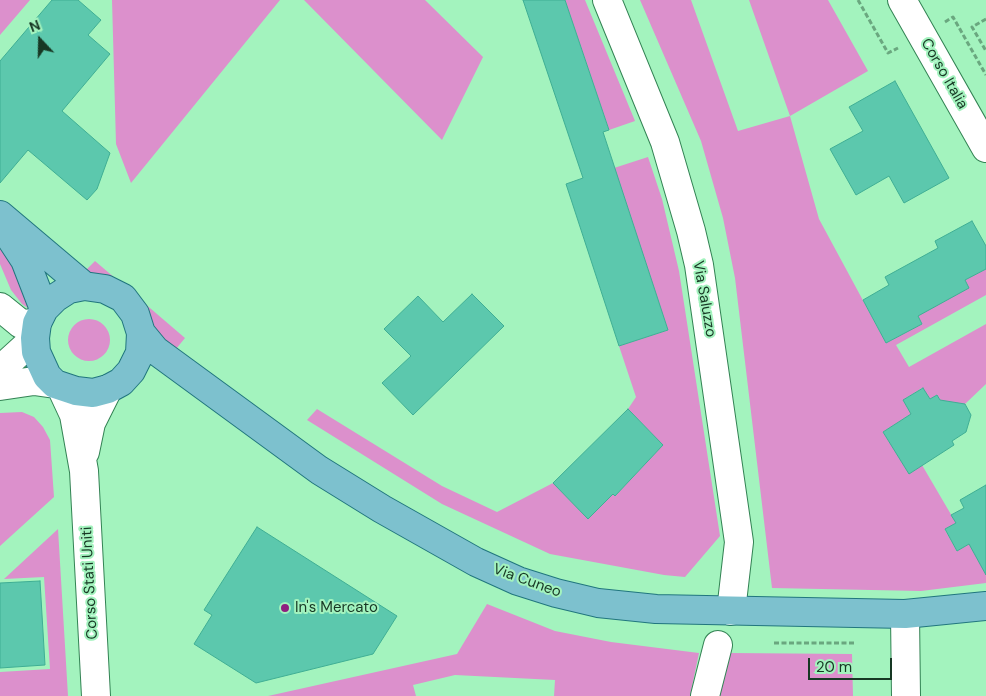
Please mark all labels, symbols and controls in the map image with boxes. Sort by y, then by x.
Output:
north arrow [15,15,65,65]
text: N [27,16,43,36]
street label: Corso Italia [917,36,971,112]
street label: Via Saluzzo [688,259,720,339]
street label: Corso Stati Uniti [78,526,102,640]
street label: Via Cuneo [490,560,564,602]
place label: In's Mercato [295,599,378,617]
marker: In's Mercato [279,602,291,614]
scale bar [811,648,895,680]
text: 20 m [816,657,852,677]

